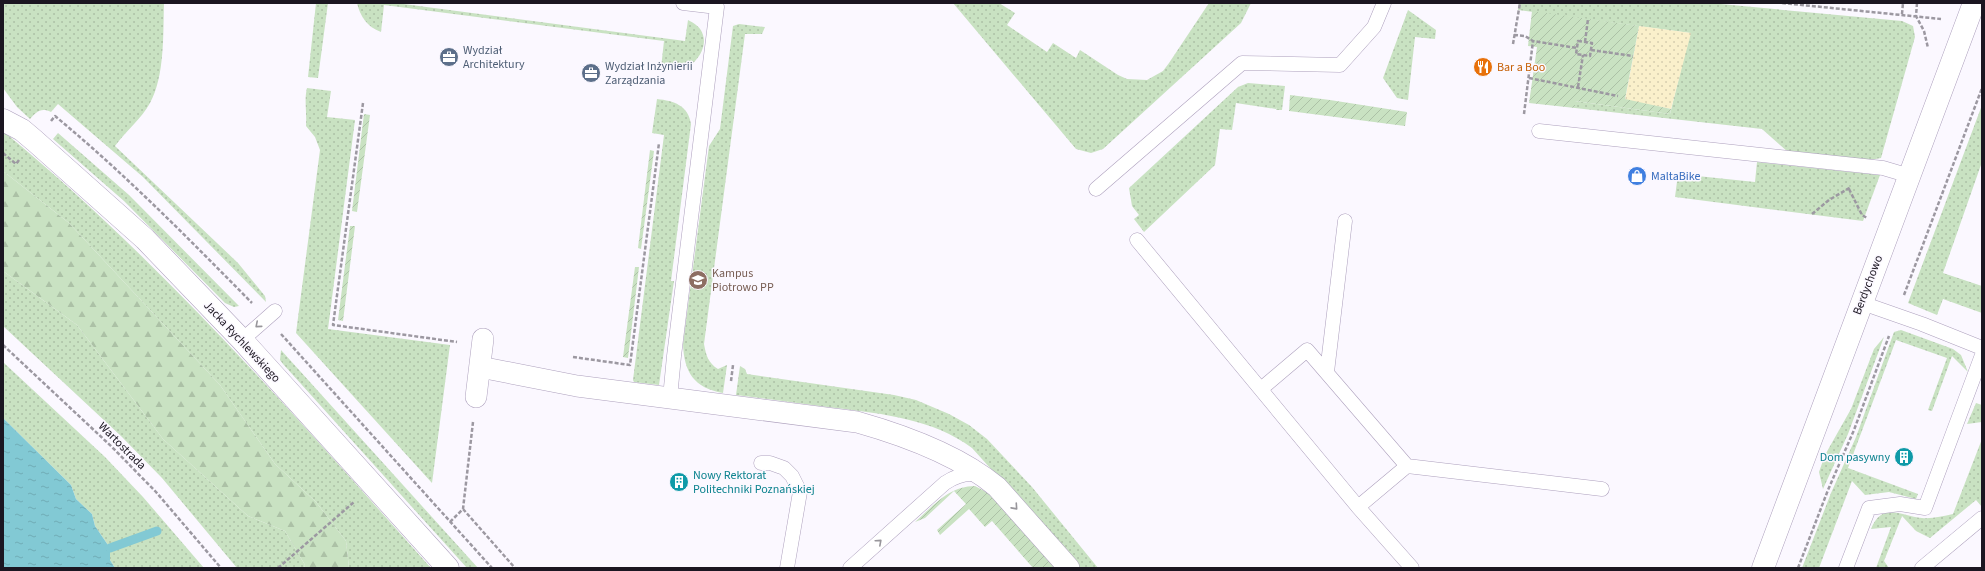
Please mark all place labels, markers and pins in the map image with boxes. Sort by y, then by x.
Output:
place label: Wydział Architektury [463,42,525,73]
office icon: Wydział Architektury [438,46,460,68]
restaurant icon: Bar a Boo [1472,56,1494,78]
place label: Wydział Inżynierii Zarządzania [605,58,693,89]
place label: Bar a Boo [1497,59,1545,76]
office icon: Wydział Inżynierii Zarządzania [580,62,602,84]
shop icon: MaltaBike [1626,165,1648,187]
place label: MaltaBike [1651,168,1700,185]
place label: Kampus Piotrowo PP [712,265,774,296]
school or university icon: Kampus Piotrowo PP [687,269,709,291]
building icon: Dom pasywny [1893,446,1915,468]
place label: Dom pasywny [1820,449,1890,466]
place label: Nowy Rektorat Politechniki Poznańskiej [693,467,815,498]
building icon: Nowy Rektorat Politechniki Poznańskiej [668,471,690,493]

